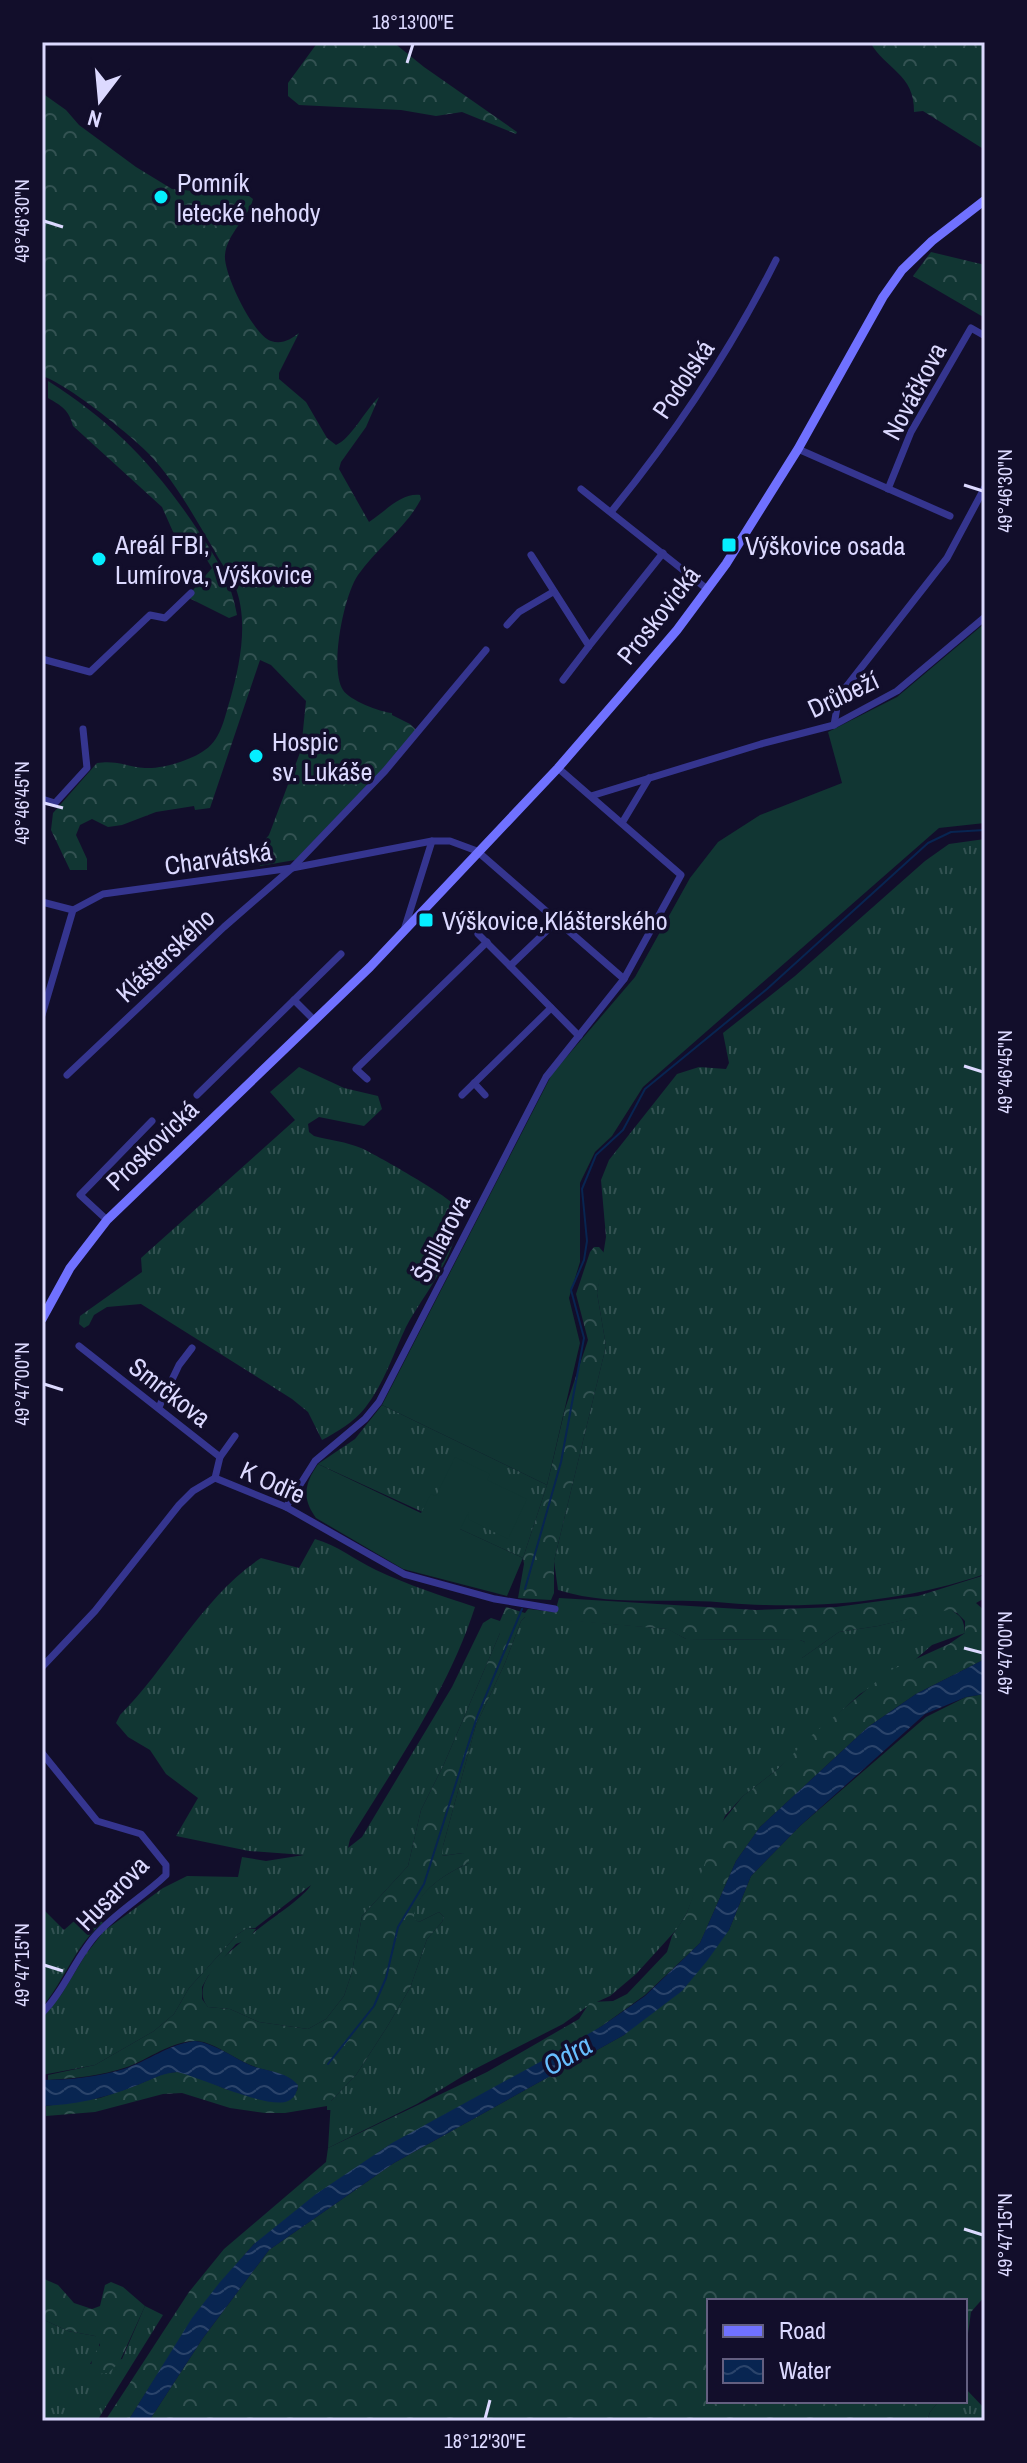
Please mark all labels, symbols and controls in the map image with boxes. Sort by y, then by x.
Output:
text: 18°13'00"E [372,8,454,35]
north arrow [60,60,140,140]
text: N [84,103,105,135]
place label: Pomník letecké nehody [177,165,321,230]
text: 49°46'30"N [8,179,35,263]
marker: Pomník letecké nehody [152,188,170,206]
street label: Podolská [644,333,722,425]
street label: Nováčkova [874,336,954,446]
text: 49°46'30"N [991,449,1018,533]
place label: Areál FBI, Lumírova, Výškovice [114,527,312,592]
place label: Výškovice osada [745,528,906,563]
marker: Výškovice osada [720,536,738,554]
marker: Areál FBI, Lumírova, Výškovice [90,550,108,568]
street label: Proskovická [608,558,708,672]
street label: Drůbeží [802,662,885,726]
place label: Hospic sv. Lukáše [272,724,372,789]
marker: Hospic sv. Lukáše [247,747,265,765]
text: 49°46'45"N [8,761,35,845]
street label: Charvátská [162,833,274,883]
street label: Klášterského [108,900,222,1010]
place label: Výškovice,Klášterského [442,903,668,938]
marker: Výškovice,Klášterského [417,911,435,929]
text: 49°46'45"N [991,1030,1018,1114]
street label: Proskovická [98,1092,206,1198]
street label: Špillarova [404,1188,478,1288]
text: 49°47'00"N [8,1342,35,1426]
street label: Smrčkova [122,1349,218,1435]
street label: K Odře [235,1452,311,1512]
text: 49°47'00"N [991,1611,1018,1695]
street label: Husarova [68,1848,156,1938]
text: 49°47'15"N [8,1923,35,2007]
water label: Odra [535,2026,599,2084]
text: 49°47'15"N [991,2193,1018,2277]
legend [707,2299,967,2403]
text: Road [779,2314,826,2346]
text: Water [779,2354,831,2386]
text: 18°12'30"E [444,2427,526,2454]

